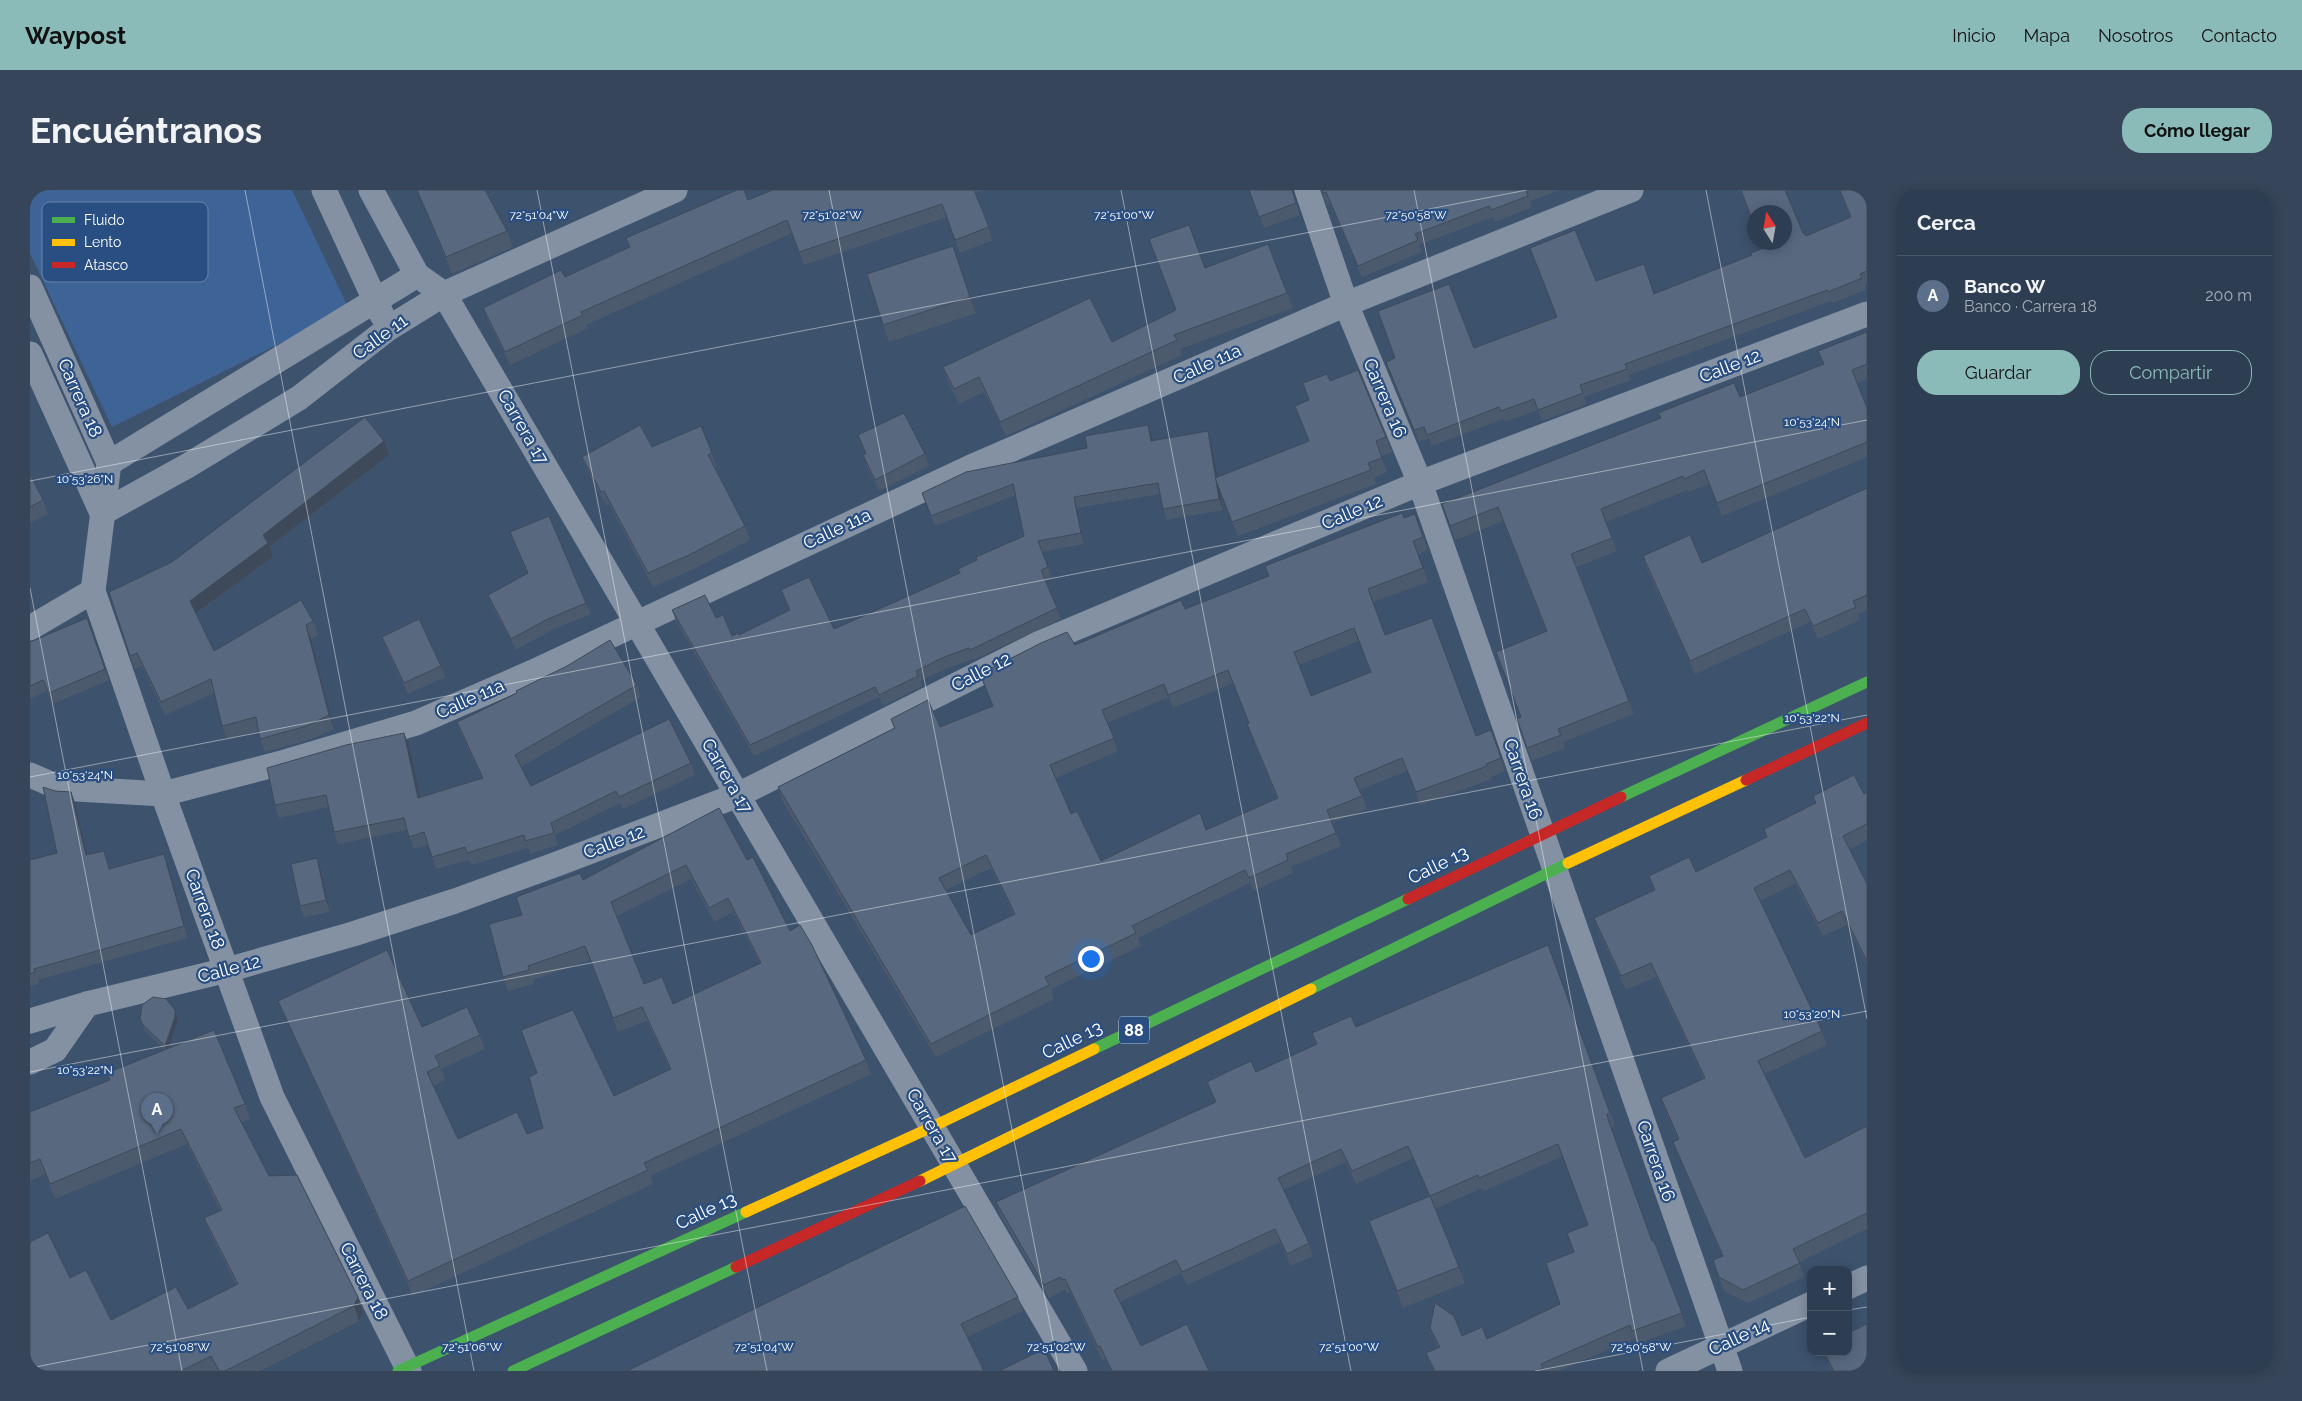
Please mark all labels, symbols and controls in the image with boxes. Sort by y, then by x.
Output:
text: Waypost [25,21,126,50]
text: Inicio [1952,25,1996,46]
text: Mapa [2024,25,2070,46]
text: Nosotros [2098,25,2173,46]
text: Contacto [2201,25,2277,46]
button: Cómo llegar [2122,108,2272,153]
text: Encuéntranos [30,110,262,151]
legend [42,202,208,282]
north arrow [1747,205,1792,250]
text: 72°51'04"W [509,208,569,222]
text: 72°51'02"W [803,208,862,222]
text: 72°51'00"W [1094,208,1154,222]
text: 72°50'58"W [1385,208,1447,222]
text: Cerca [1917,210,1976,235]
text: Fluido [84,212,124,228]
text: Lento [84,234,121,250]
text: Atasco [84,257,128,273]
text: Banco W [1964,275,2045,297]
text: A [1928,286,1938,305]
text: 200 m [2205,286,2252,305]
text: Banco · Carrera 18 [1964,297,2097,316]
street label: Calle 11 [348,310,411,363]
street label: Calle 11a [1169,339,1244,388]
street label: Calle 12 [1696,344,1764,387]
button: Guardar [1917,350,2080,395]
button: Compartir [2090,350,2252,395]
street label: Carrera 18 [54,355,107,441]
street label: Carrera 16 [1359,355,1412,441]
street label: Carrera 17 [494,386,553,468]
text: 10°53'24"N [1784,415,1840,429]
text: 10°53'26"N [57,472,113,486]
street label: Calle 12 [1318,489,1385,534]
street label: Calle 11a [800,504,874,553]
street label: Calle 12 [947,648,1014,695]
street label: Calle 11a [432,674,507,723]
text: 10°53'22"N [1784,711,1840,725]
street label: Carrera 17 [698,735,757,817]
street label: Carrera 16 [1500,736,1547,822]
text: 10°53'24"N [57,768,113,782]
street label: Calle 12 [580,820,648,863]
street label: Calle 13 [1404,841,1471,888]
street label: Carrera 18 [181,866,230,952]
your location [1078,946,1104,972]
street label: Calle 12 [195,950,263,987]
text: 10°53'20"N [1784,1007,1840,1021]
street label: Calle 13 [1038,1016,1105,1063]
road number: 88 [1119,1016,1149,1044]
text: 10°53'22"N [57,1063,113,1077]
street label: Carrera 17 [903,1085,962,1167]
pin: A [141,1093,173,1134]
street label: Carrera 16 [1633,1118,1680,1204]
street label: Calle 13 [672,1187,739,1234]
street label: Carrera 18 [336,1239,393,1323]
map controls [1807,1266,1852,1356]
button: + [1807,1266,1852,1311]
button: − [1807,1311,1852,1356]
street label: Calle 14 [1705,1313,1773,1360]
text: 72°51'08"W [150,1340,210,1354]
text: 72°51'06"W [442,1340,502,1354]
text: 72°51'04"W [734,1340,794,1354]
text: 72°51'02"W [1027,1340,1086,1354]
text: 72°51'00"W [1319,1340,1379,1354]
text: 72°50'58"W [1610,1340,1672,1354]

